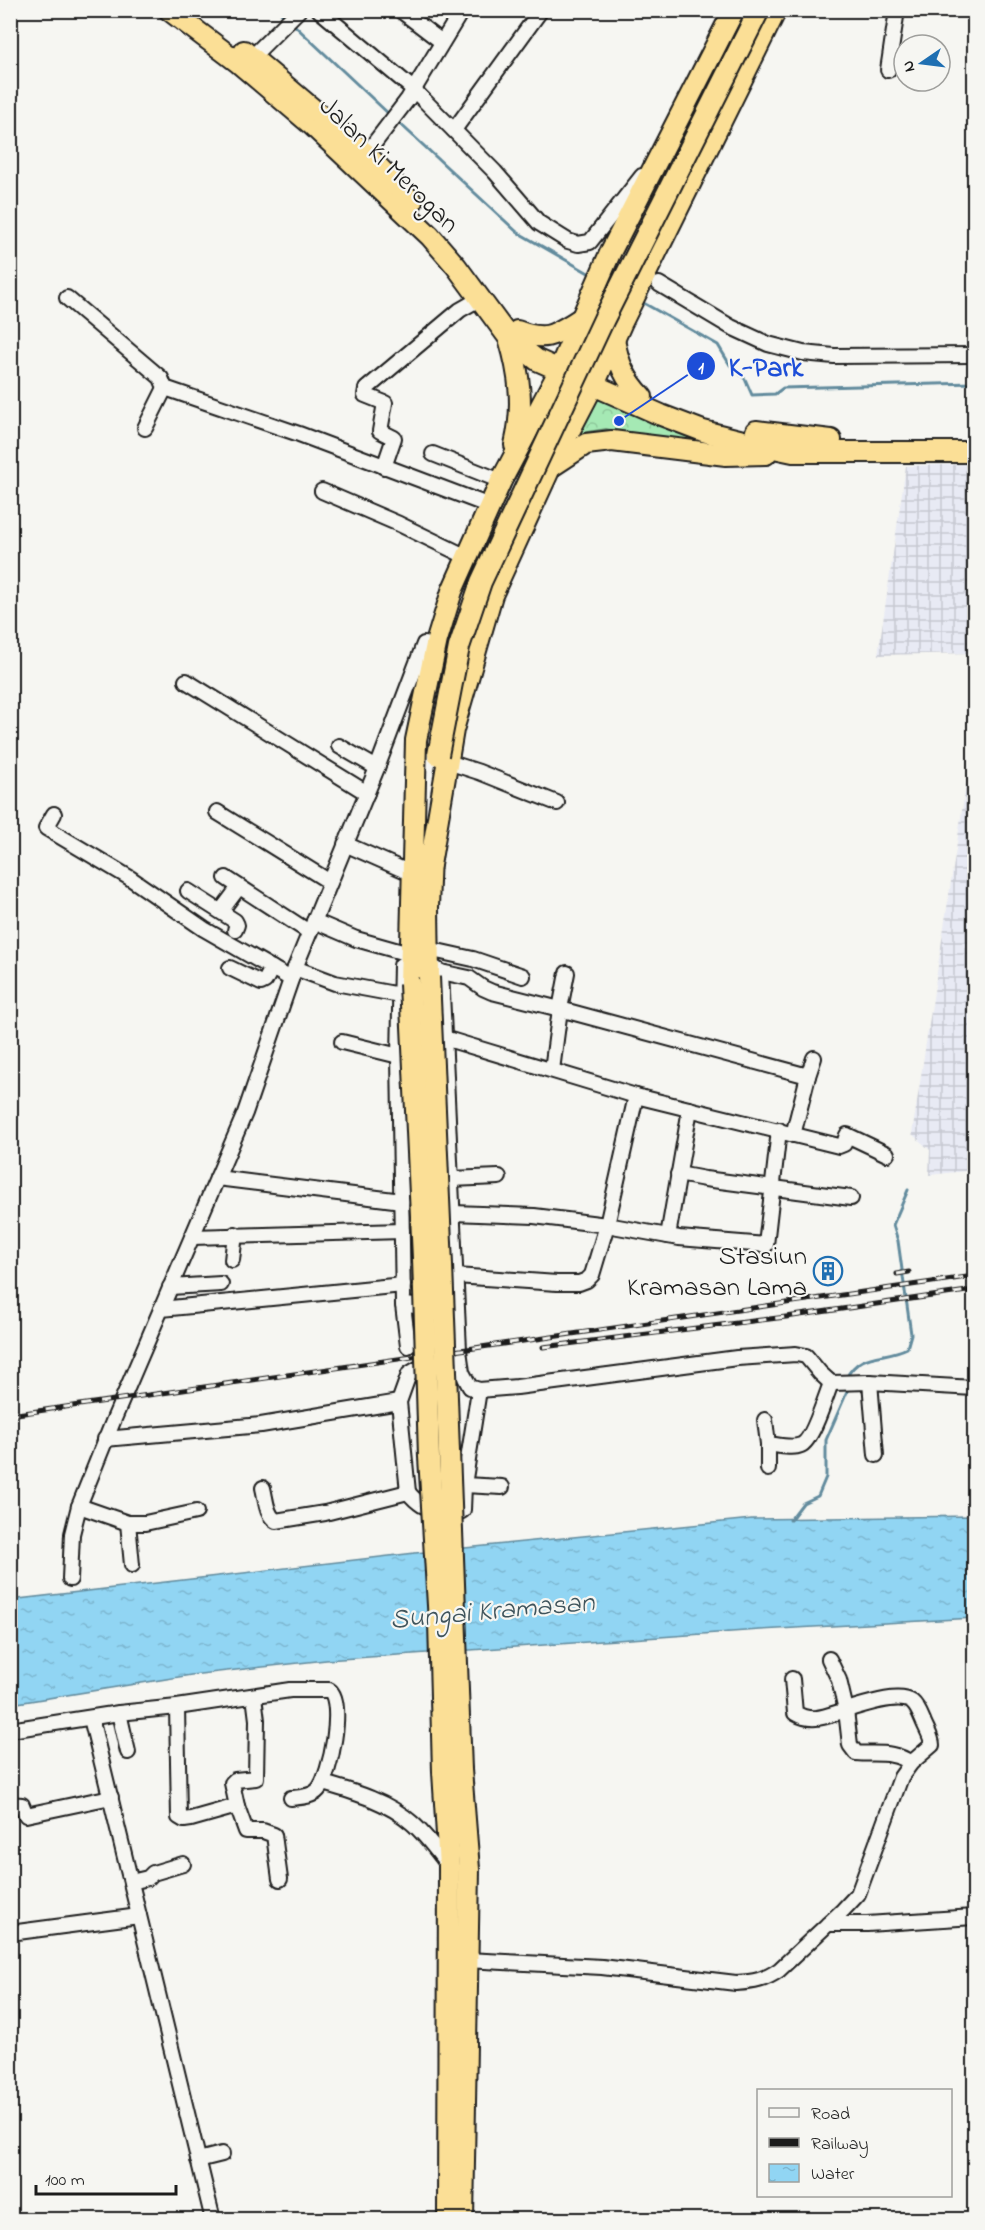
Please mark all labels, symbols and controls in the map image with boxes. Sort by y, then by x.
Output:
north arrow [892,33,952,93]
text: N [896,58,922,74]
street label: Jalan Ki Merogan [309,88,467,243]
callout: K-Park [686,343,815,389]
text: K-Park [729,349,804,390]
text: 1 [698,356,704,382]
place label: Stasiun Kramasan Lama [627,1238,807,1308]
building icon: Stasiun Kramasan Lama [812,1255,844,1287]
water label: Sungai Kramasan [388,1583,597,1642]
legend [757,2089,952,2197]
text: Road [811,2102,850,2128]
text: Railway [811,2132,868,2158]
scale bar [36,2158,176,2196]
text: Water [811,2162,855,2188]
text: 100 m [45,2168,85,2194]

